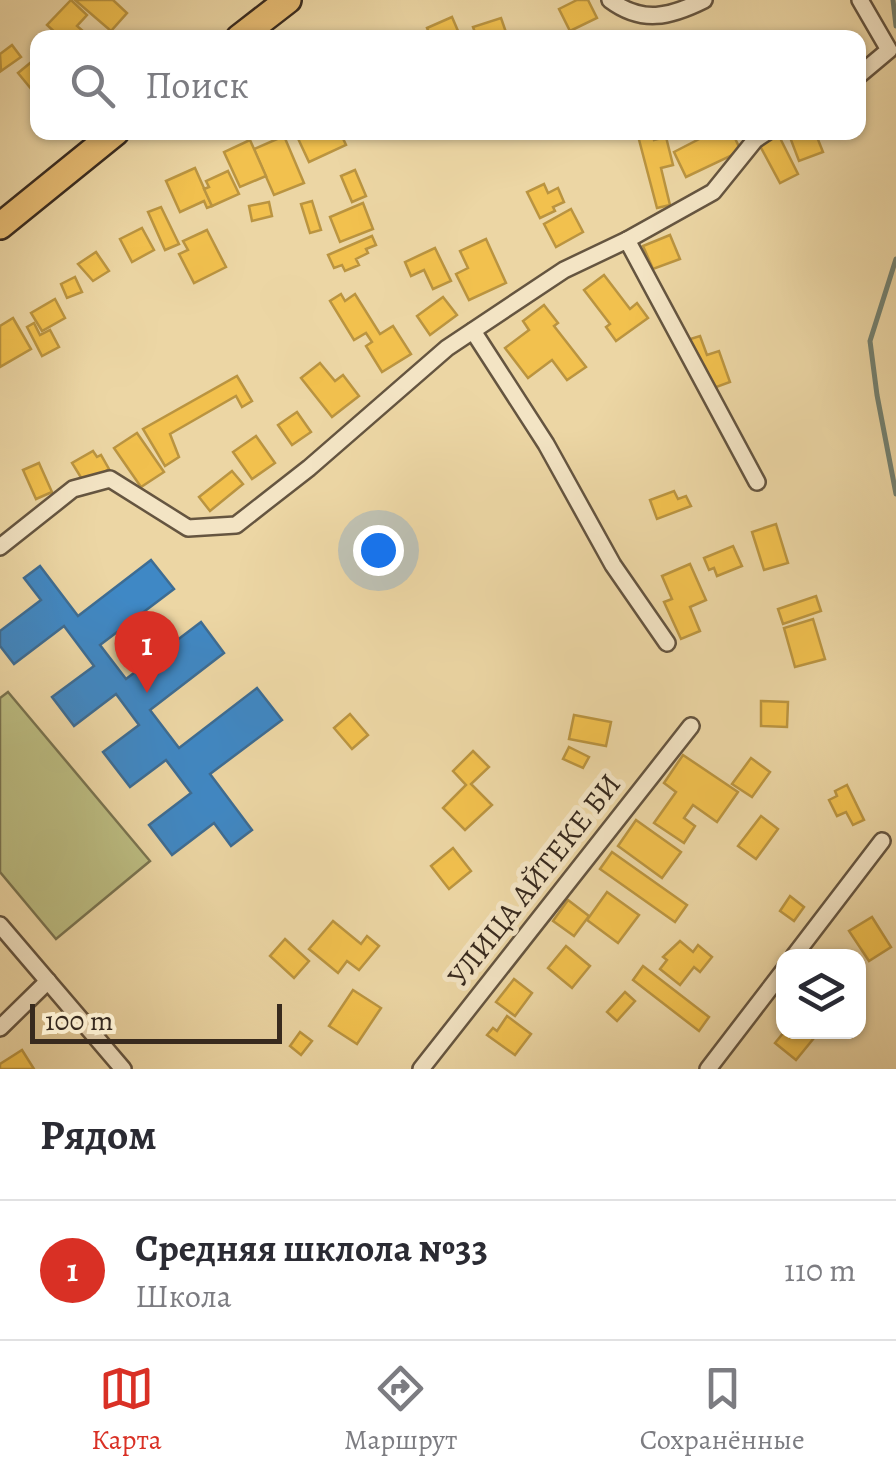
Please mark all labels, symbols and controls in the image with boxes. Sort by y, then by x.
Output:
search box [30,30,866,140]
icon: search [65,58,120,113]
text: Поиск [145,59,249,111]
your location [353,525,404,576]
pin: 1 [114,610,180,693]
street label: УЛИЦА АЙТЕКЕ БИ [438,765,630,995]
map controls [776,949,866,1039]
button: layers [776,949,866,1039]
scale bar [30,999,282,1044]
text: 100 m [45,1002,113,1040]
text: Рядом [40,1106,157,1163]
text: Средняя шклола №33 [135,1222,488,1274]
text: 1 [67,1248,78,1292]
text: 110 m [784,1248,856,1292]
text: Школа [135,1274,232,1318]
tab: Карта [91,1361,162,1459]
tab: Маршрут [344,1361,457,1459]
tab: Сохранённые [640,1361,805,1459]

